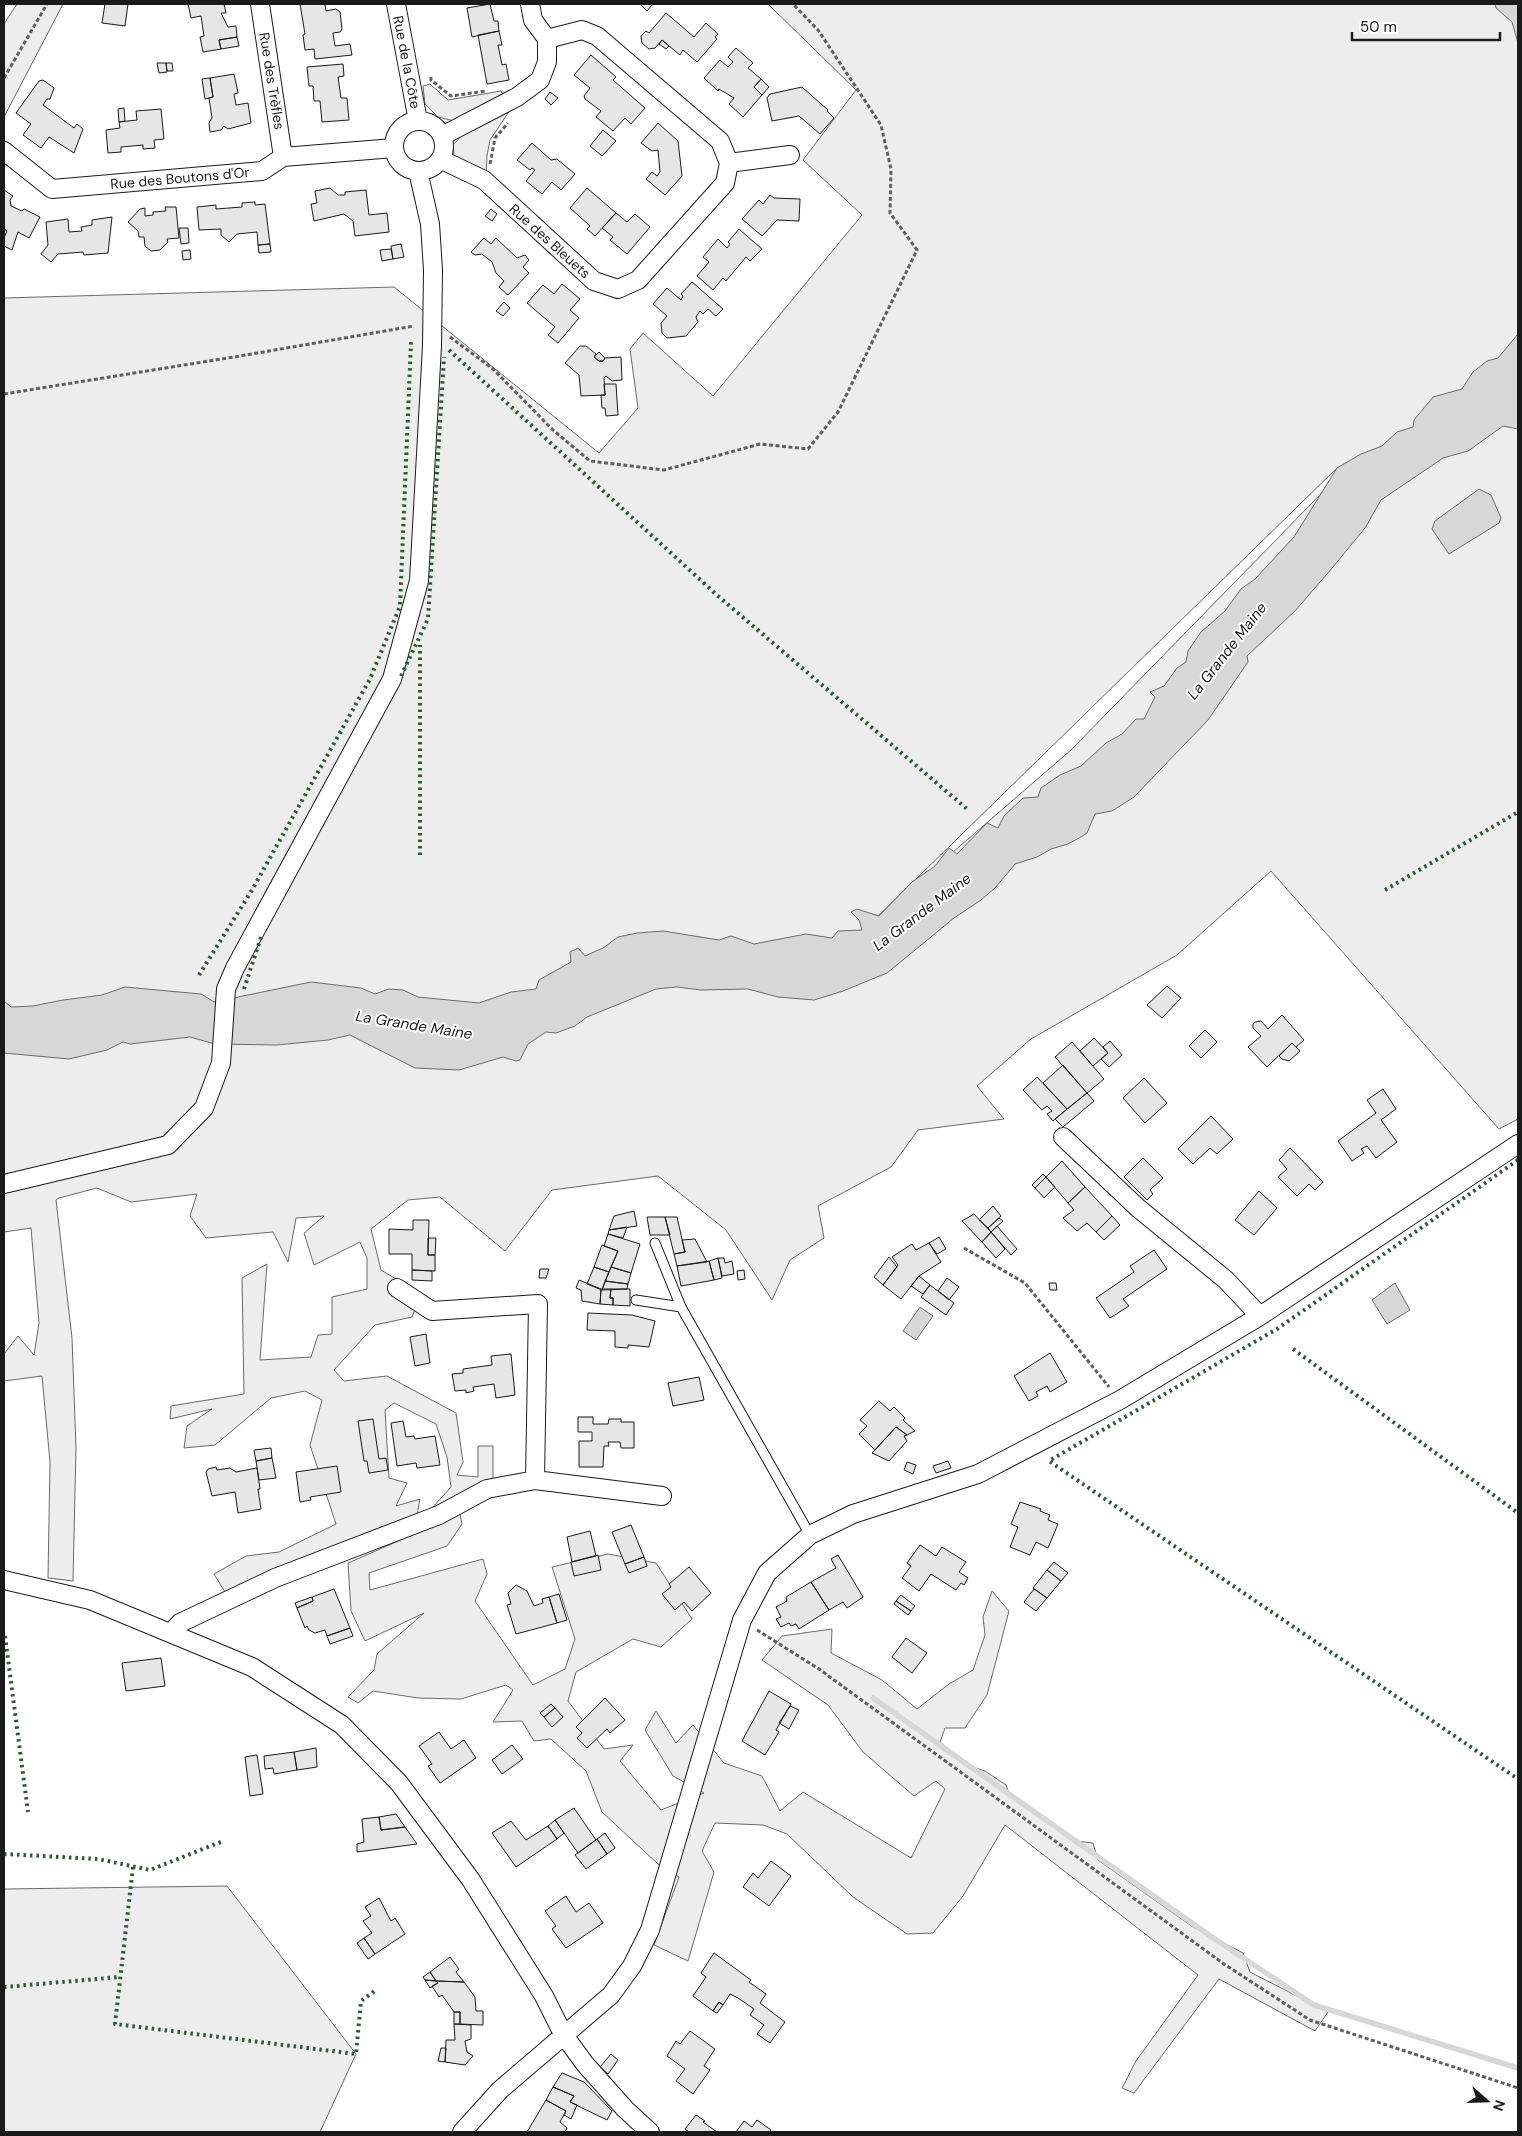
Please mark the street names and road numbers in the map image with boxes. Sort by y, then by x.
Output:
street label: Rue de la Côte [389,14,425,110]
street label: Rue des Trèfles [255,31,289,131]
street label: Rue des Boutons d'Or [110,163,250,193]
street label: Rue des Bleuets [506,200,594,282]

